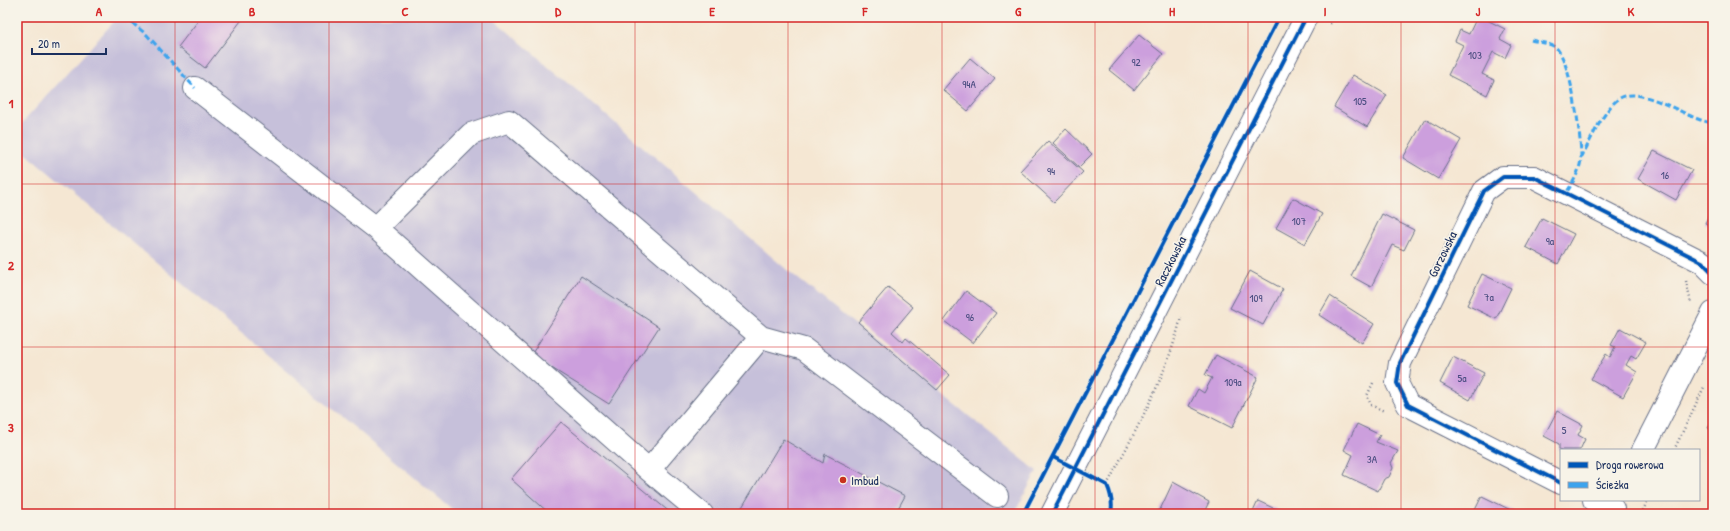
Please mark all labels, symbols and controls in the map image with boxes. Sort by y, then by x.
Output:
text: A [96,2,103,20]
text: B [249,2,256,20]
text: C [401,2,409,20]
text: D [555,2,562,20]
text: E [709,2,715,20]
text: F [862,2,869,20]
text: G [1015,2,1022,20]
text: H [1169,2,1175,20]
text: I [1323,2,1327,20]
text: J [1476,2,1481,20]
text: K [1628,2,1635,20]
scale bar [32,30,106,56]
text: 20 m [38,35,60,52]
house number: 103 [1468,48,1482,62]
house number: 92 [1131,55,1141,69]
house number: 94A [962,77,976,91]
text: 1 [9,94,14,112]
house number: 105 [1353,94,1367,108]
house number: 94 [1047,164,1055,178]
house number: 16 [1661,168,1670,182]
house number: 107 [1292,214,1306,228]
street label: Gorzowska [1423,228,1461,280]
street label: Raczkowska [1150,233,1190,289]
house number: 9a [1546,234,1555,248]
text: 2 [8,256,15,274]
house number: 7a [1484,290,1495,304]
house number: 109 [1250,291,1262,305]
house number: 96 [966,310,975,324]
house number: 5a [1458,371,1467,385]
house number: 109a [1224,375,1242,389]
text: 3 [8,418,14,436]
house number: 5 [1562,423,1567,437]
legend [1560,449,1700,501]
house number: 3A [1367,452,1378,466]
text: Droga rowerowa [1596,456,1664,473]
place label: Imbud [851,471,879,489]
marker: Imbud [838,475,848,485]
text: Ścieżka [1596,476,1629,493]

